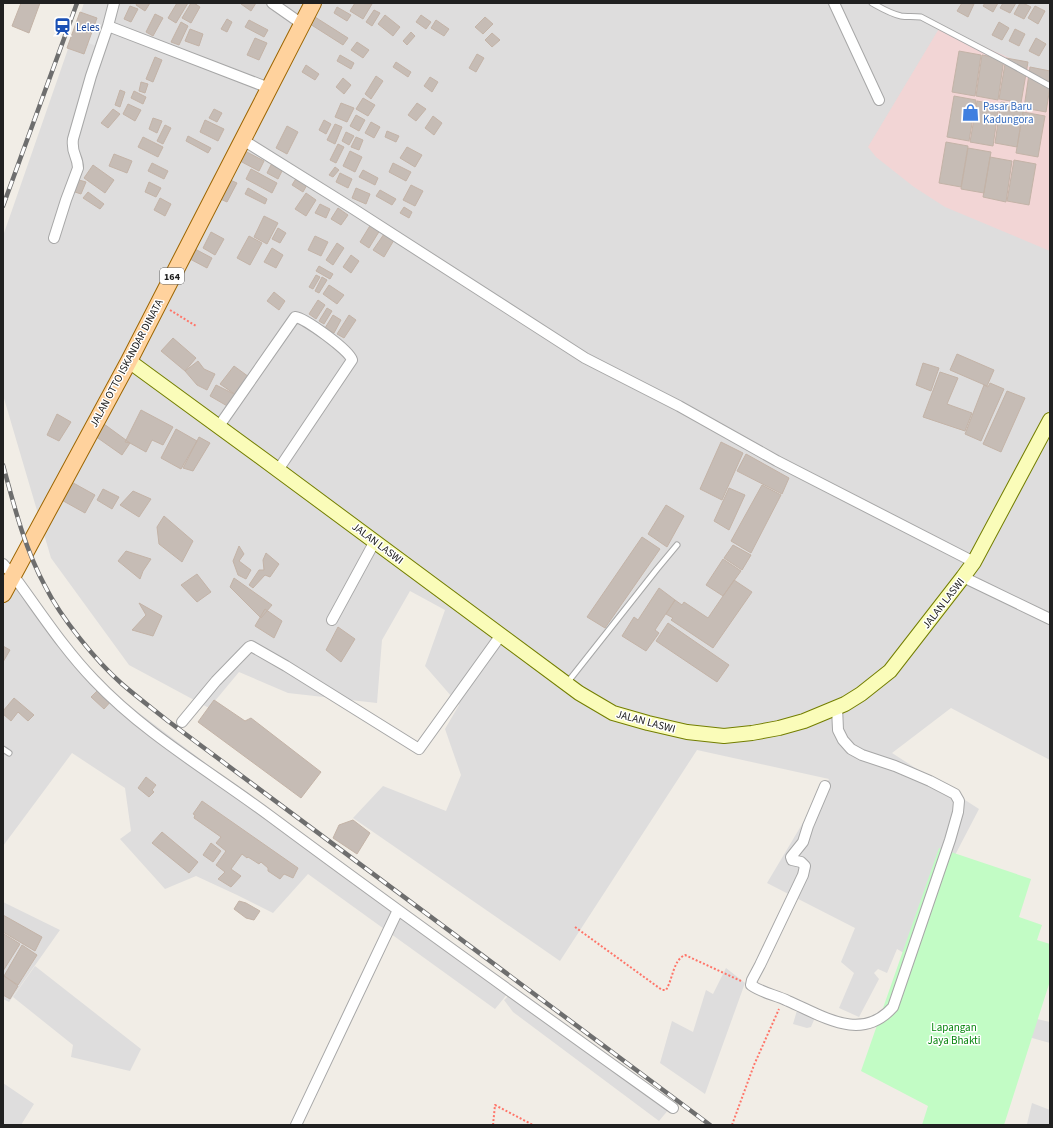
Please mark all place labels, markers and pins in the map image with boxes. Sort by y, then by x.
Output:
station icon: Leles [53,17,73,37]
place label: Leles [76,20,100,35]
place label: Pasar Baru Kadungora [983,99,1033,127]
shop icon: Pasar Baru Kadungora [960,102,980,122]

